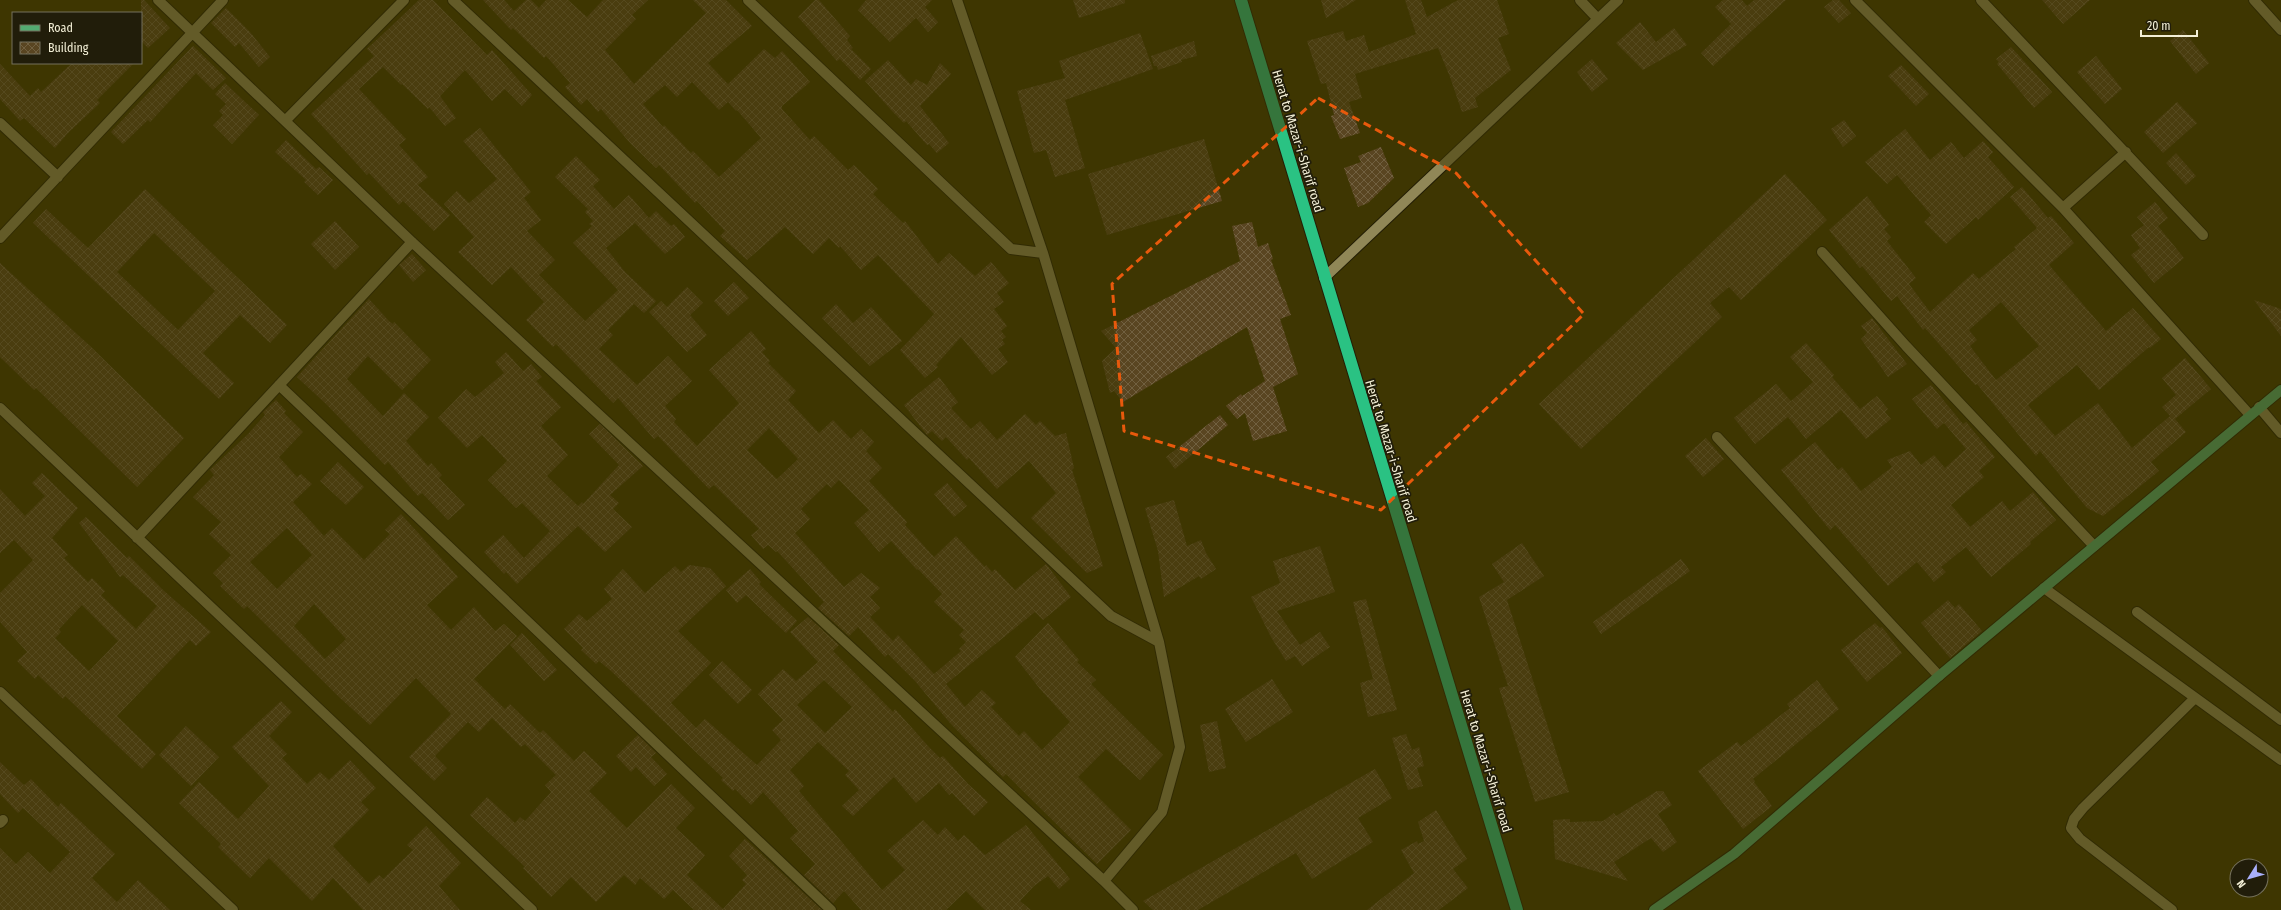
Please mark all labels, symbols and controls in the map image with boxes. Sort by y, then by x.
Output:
legend [12,12,142,64]
scale bar [2141,12,2197,38]
text: 20 m [2147,19,2171,33]
text: Road [48,21,73,35]
text: Building [48,41,89,55]
street label: Herat to Mazar-i-Sharif road [1269,68,1327,214]
street label: Herat to Mazar-i-Sharif road [1362,378,1420,524]
street label: Herat to Mazar-i-Sharif road [1457,688,1515,834]
north arrow [2229,858,2269,898]
text: N [2234,877,2249,890]

